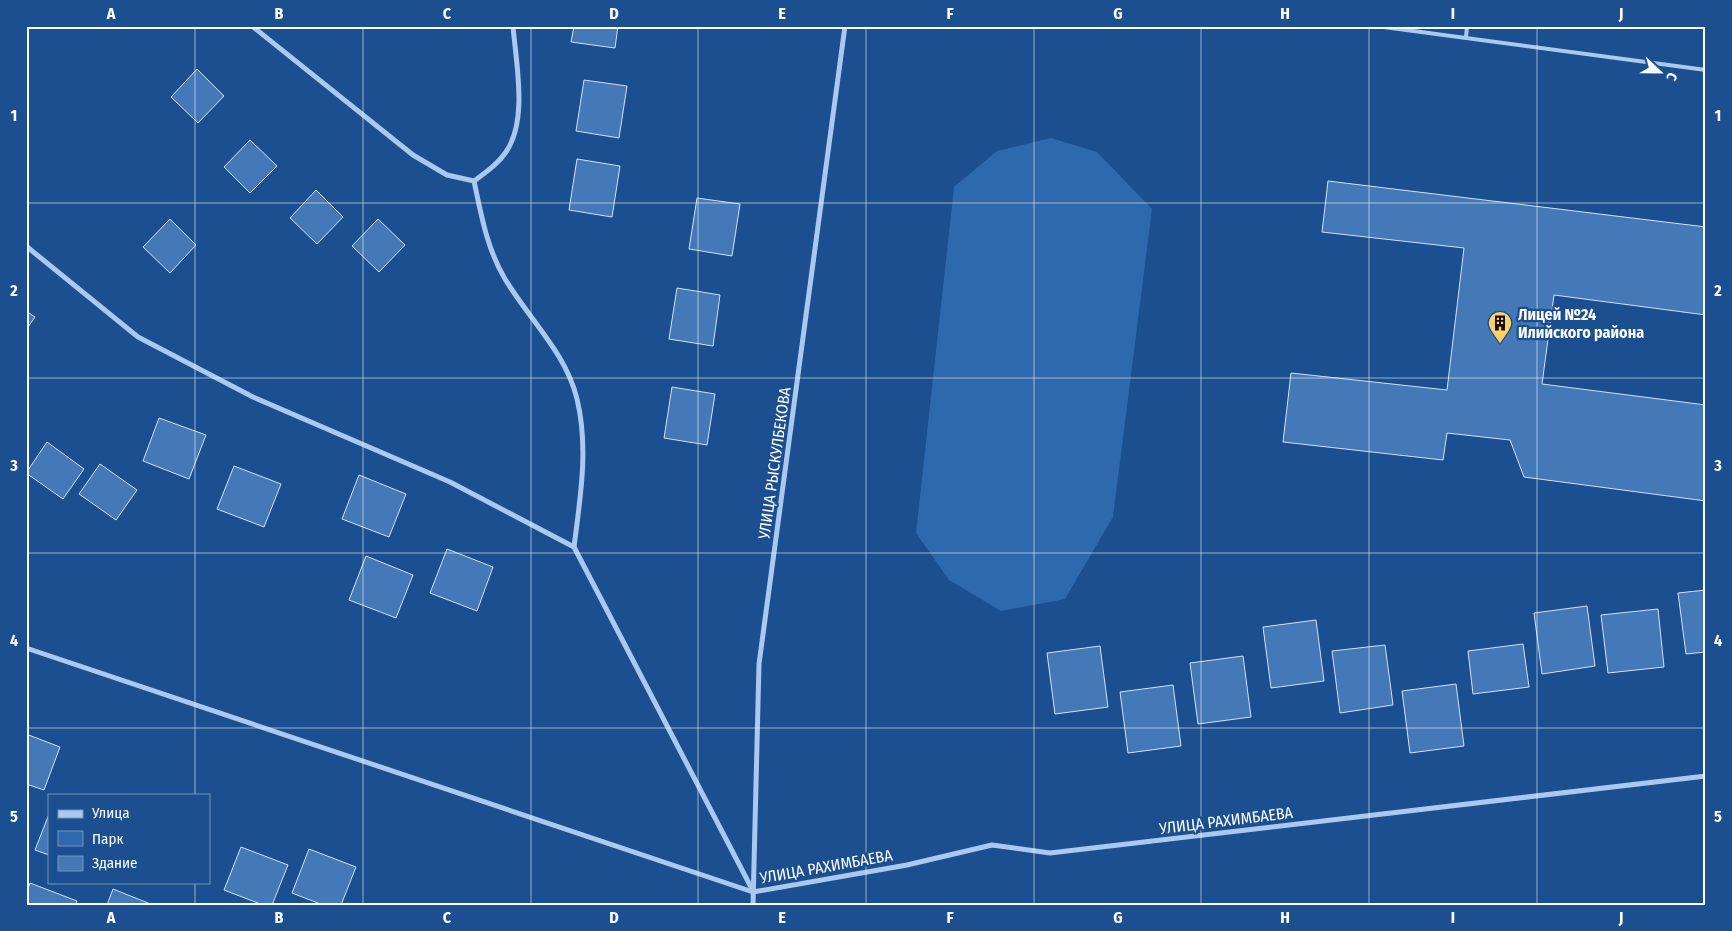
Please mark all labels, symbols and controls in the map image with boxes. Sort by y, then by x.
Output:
text: A [106,4,116,23]
text: B [275,4,284,23]
text: C [443,4,452,23]
text: D [609,4,619,23]
text: E [778,4,786,23]
text: F [946,4,954,23]
text: G [1113,4,1123,23]
text: H [1280,4,1290,23]
text: I [1451,4,1455,23]
text: J [1618,4,1623,23]
north arrow [1634,48,1684,98]
text: С [1662,70,1681,84]
text: 1 [11,106,17,125]
text: 1 [1715,106,1721,125]
text: 2 [9,281,18,300]
text: 2 [1713,281,1722,300]
place label: Лицей №24 Илийского района [1518,305,1644,342]
building icon: Лицей №24 Илийского района [1487,310,1513,344]
street label: УЛИЦА РЫСКУЛБЕКОВА [754,385,795,541]
text: 3 [9,456,18,475]
text: 3 [1713,456,1722,475]
text: 4 [10,631,18,650]
text: 4 [1714,631,1722,650]
legend [48,794,210,884]
street label: УЛИЦА РАХИМБАЕВА [1157,803,1294,838]
text: Улица [91,804,130,822]
text: 5 [10,807,18,826]
text: 5 [1714,807,1722,826]
text: Парк [92,830,123,848]
street label: УЛИЦА РАХИМБАЕВА [757,845,894,888]
text: Здание [92,854,138,872]
text: A [106,908,116,927]
text: B [275,908,284,927]
text: C [443,908,452,927]
text: D [609,908,619,927]
text: E [778,908,786,927]
text: F [946,908,954,927]
text: G [1113,908,1123,927]
text: H [1280,908,1290,927]
text: I [1451,908,1455,927]
text: J [1618,908,1623,927]

